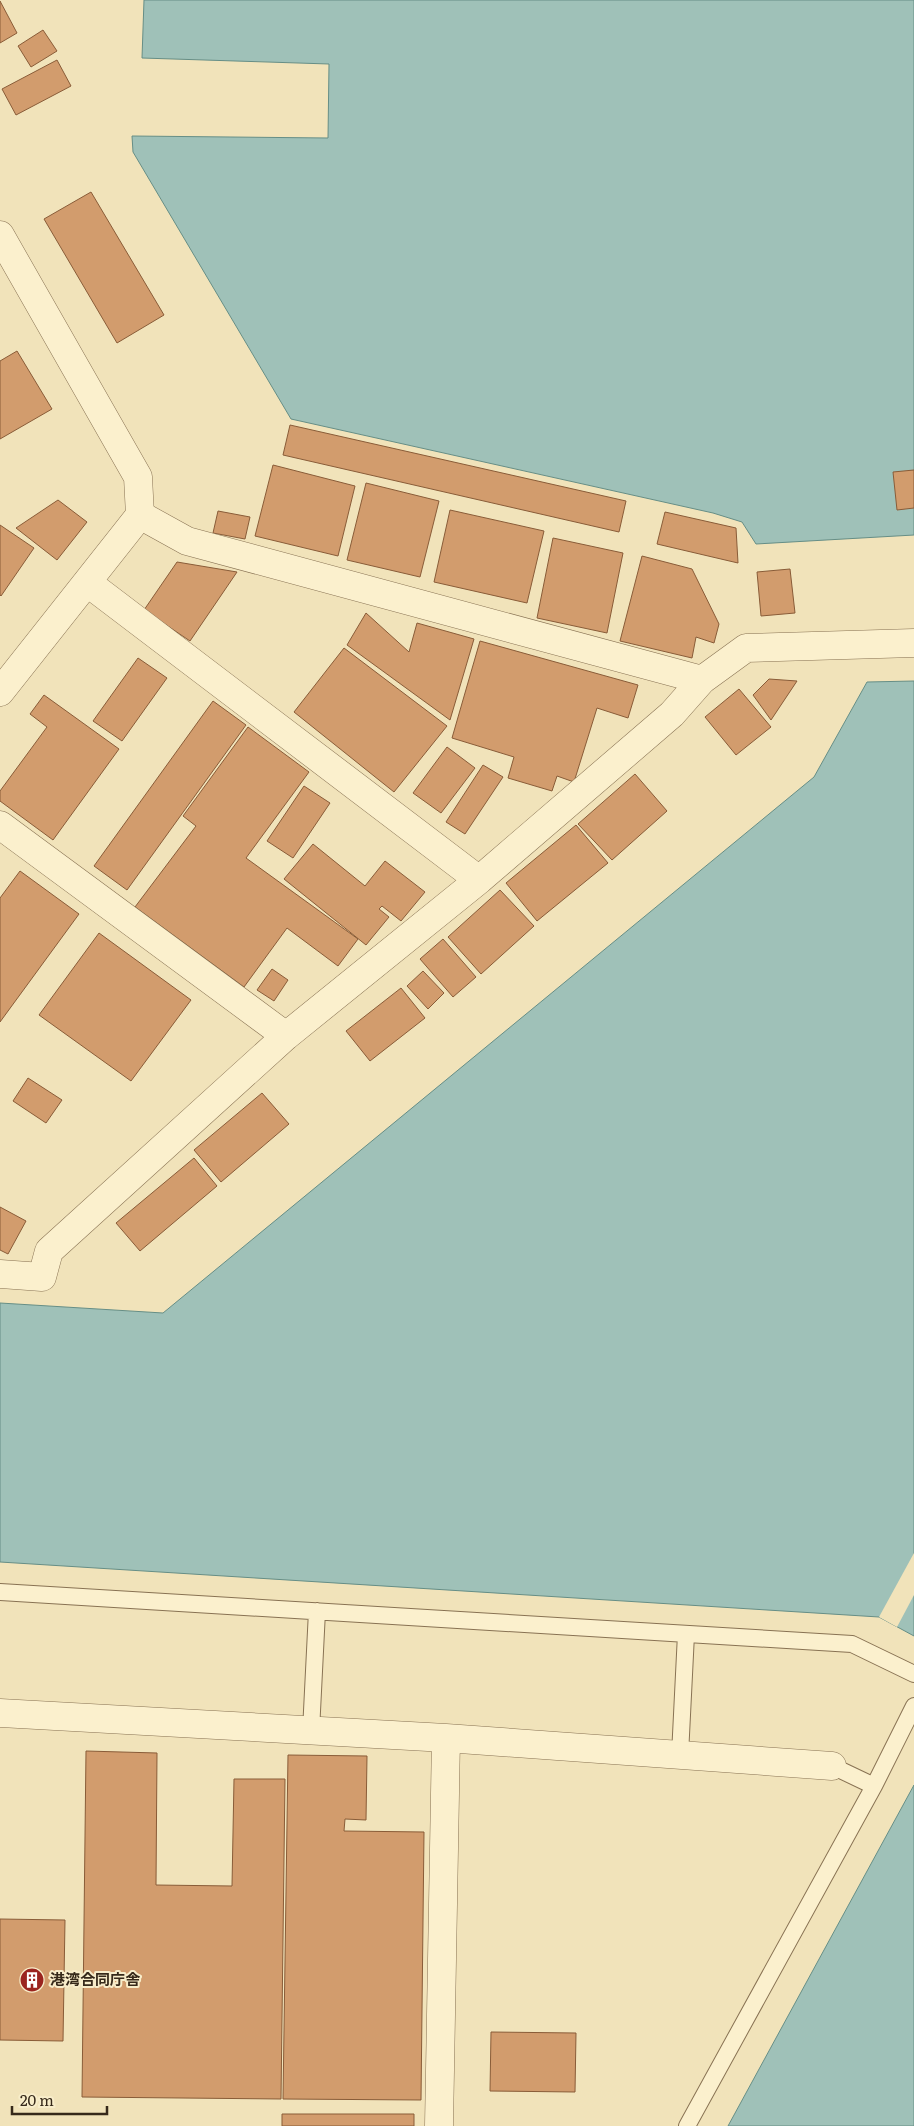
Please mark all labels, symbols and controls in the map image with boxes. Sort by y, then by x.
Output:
building icon: 港湾合同庁舎 [19,1967,45,1993]
place label: 港湾合同庁舎 [50,1967,141,1990]
scale bar [12,2084,108,2116]
text: 20 m [20,2088,54,2111]

